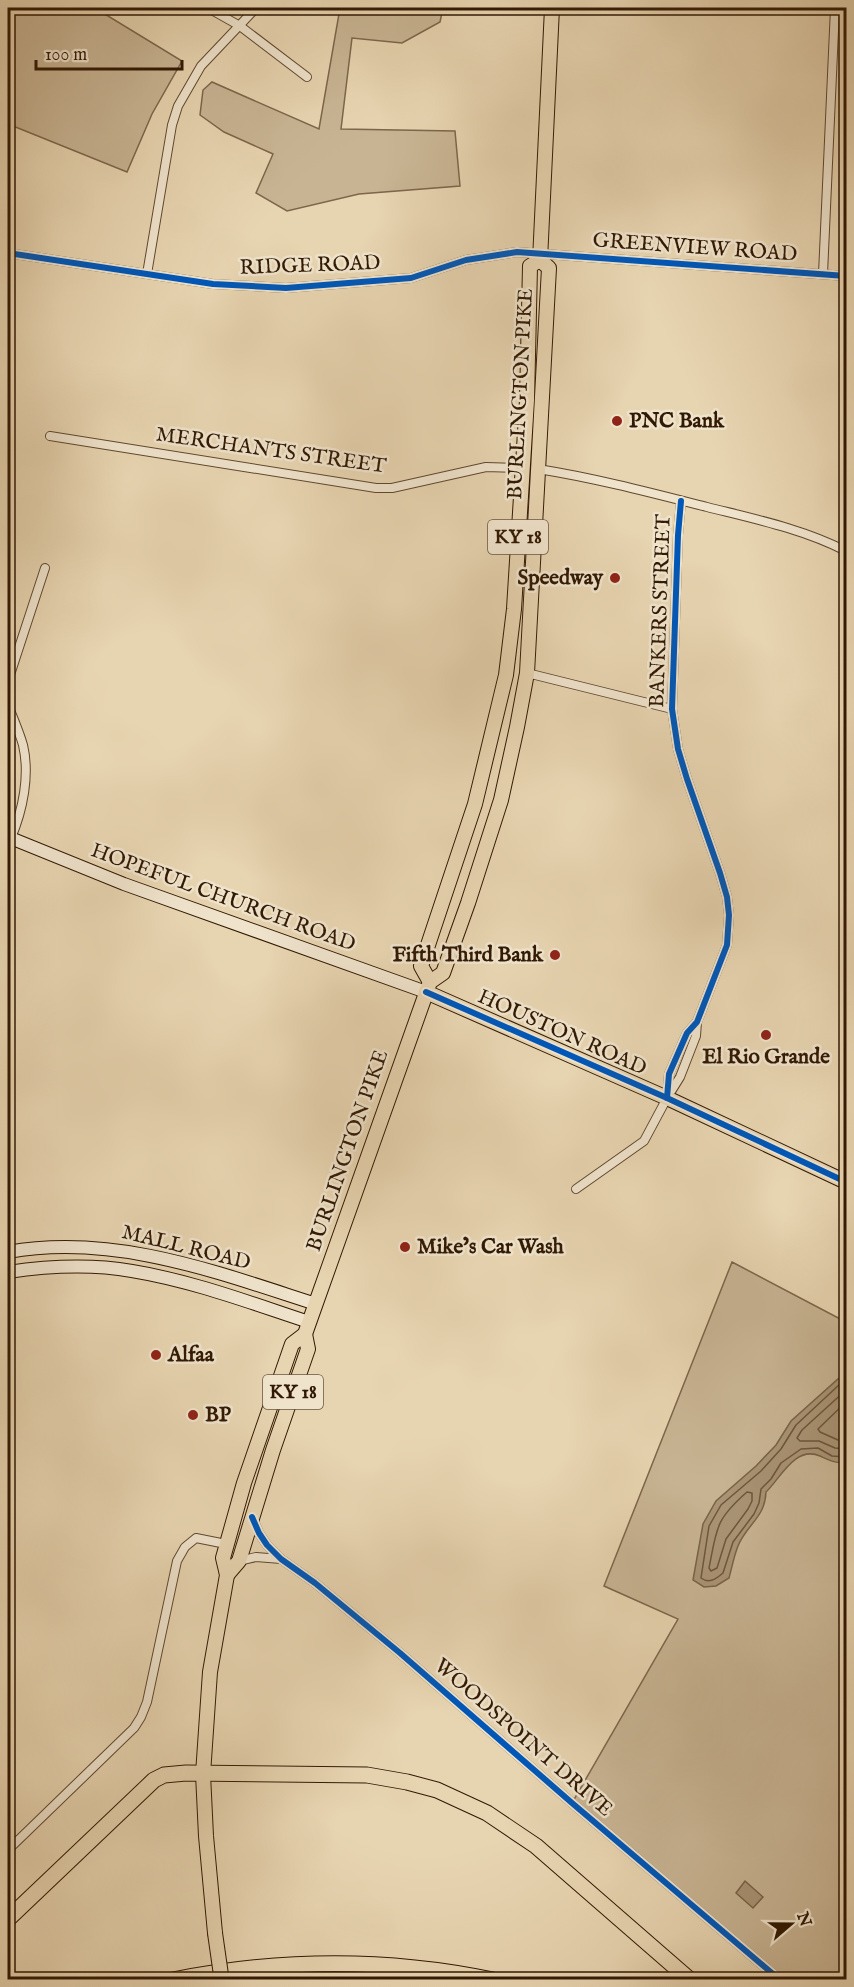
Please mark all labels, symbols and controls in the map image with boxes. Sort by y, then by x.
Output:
scale bar [36,33,182,71]
text: 100 m [45,44,87,67]
street label: GREENVIEW ROAD [592,227,798,269]
street label: RIDGE ROAD [239,250,381,282]
street label: BURLINGTON PIKE [502,288,540,500]
place label: PNC Bank [629,408,725,435]
marker: PNC Bank [610,414,624,428]
street label: MERCHANTS STREET [154,421,389,481]
street label: BANKERS STREET [644,513,678,708]
road number: KY 18 [488,520,548,554]
place label: Speedway [518,565,604,592]
marker: Speedway [608,571,622,585]
street label: HOPEFUL CHURCH ROAD [87,837,359,959]
place label: Fifth Third Bank [392,942,544,969]
marker: Fifth Third Bank [548,948,562,962]
street label: HOUSTON ROAD [473,984,651,1082]
marker: El Rio Grande [759,1028,773,1042]
place label: El Rio Grande [702,1044,830,1071]
street label: BURLINGTON PIKE [301,1047,395,1255]
street label: MALL ROAD [119,1219,253,1277]
place label: Mike’s Car Wash [417,1234,565,1261]
marker: Mike’s Car Wash [398,1240,412,1254]
place label: Alfaa [167,1342,215,1369]
marker: Alfaa [149,1348,163,1362]
road number: KY 18 [263,1375,323,1409]
place label: BP [205,1402,232,1429]
marker: BP [186,1408,200,1422]
street label: WOODSPOINT DRIVE [428,1653,618,1823]
north arrow [761,1894,821,1954]
text: N [791,1909,815,1930]

